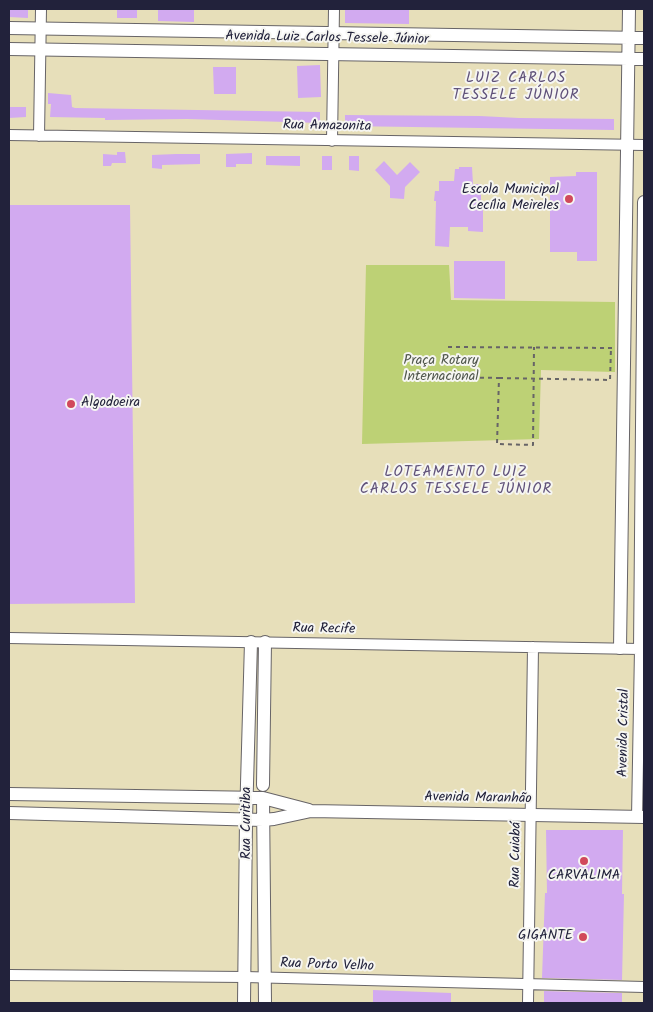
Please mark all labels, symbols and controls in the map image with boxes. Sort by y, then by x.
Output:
street label: Avenida Luiz Carlos Tessele Júnior [225,29,429,49]
district label: LUIZ CARLOS TESSELE JÚNIOR [451,70,581,105]
street label: Rua Amazonita [283,118,371,136]
place label: Escola Municipal Cecília Meireles [462,183,559,216]
marker: Escola Municipal Cecília Meireles [563,193,575,205]
park label: Praça Rotary Internacional [403,354,479,387]
place label: Algodoeira [81,396,140,412]
marker: Algodoeira [65,398,77,410]
district label: LOTEAMENTO LUIZ CARLOS TESSELE JÚNIOR [357,464,555,499]
street label: Rua Recife [293,621,355,639]
street label: Avenida Cristal [616,689,634,777]
street label: Rua Curitiba [240,787,256,859]
street label: Avenida Maranhão [424,790,532,808]
street label: Rua Cuiabá [508,822,526,888]
marker: CARVALIMA [578,855,590,867]
place label: CARVALIMA [548,869,620,885]
place label: GIGANTE [518,929,573,945]
marker: GIGANTE [577,931,589,943]
street label: Rua Porto Velho [280,956,374,976]

